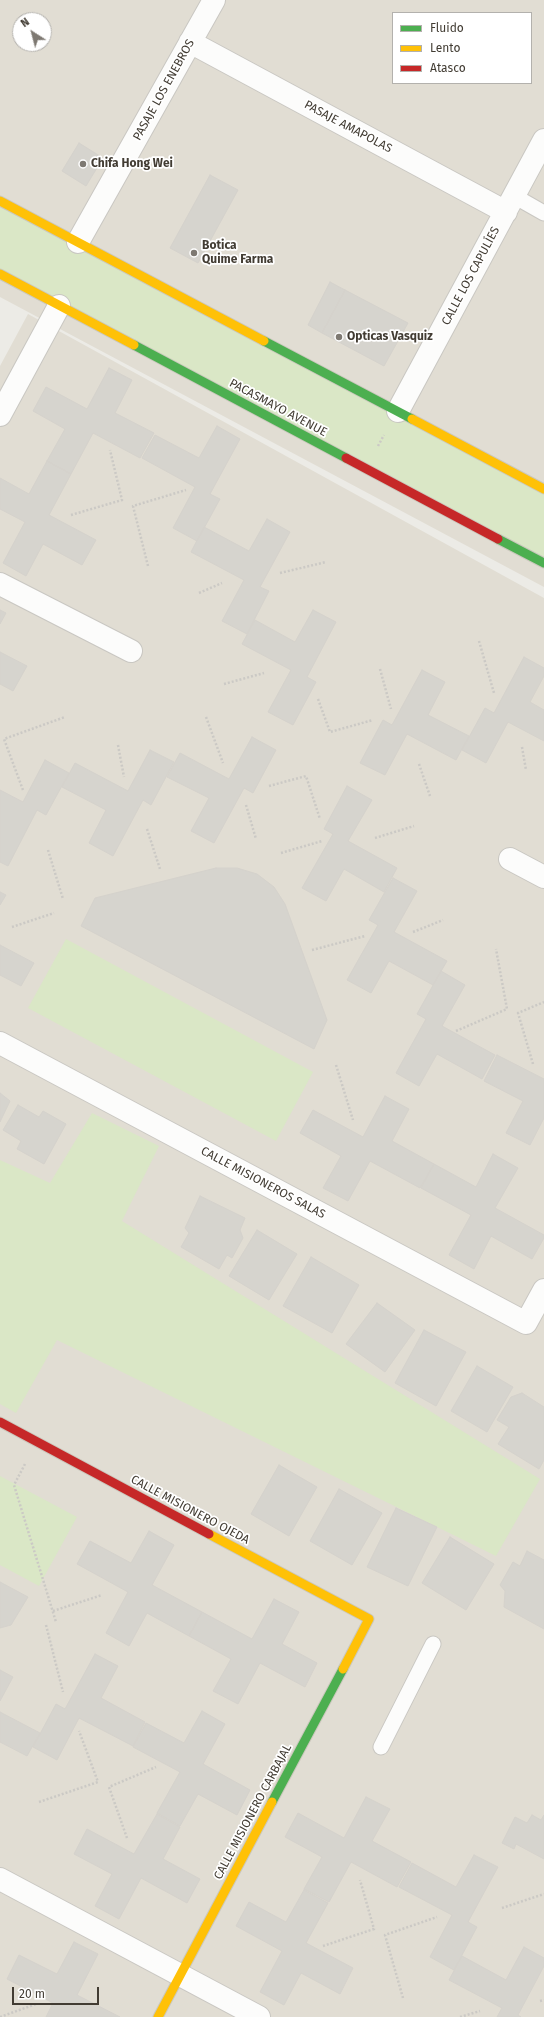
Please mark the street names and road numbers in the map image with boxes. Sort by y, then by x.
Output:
street label: PASAJE LOS ENEBROS [130,37,198,143]
street label: PASAJE AMAPOLAS [302,98,394,156]
street label: CALLE LOS CAPULÍES [439,224,503,328]
street label: PACASMAYO AVENUE [227,376,329,440]
street label: CALLE MISIONEROS SALAS [198,1144,328,1222]
street label: CALLE MISIONERO OJEDA [128,1473,252,1547]
street label: CALLE MISIONERO CARBAJAL [211,1742,295,1882]

